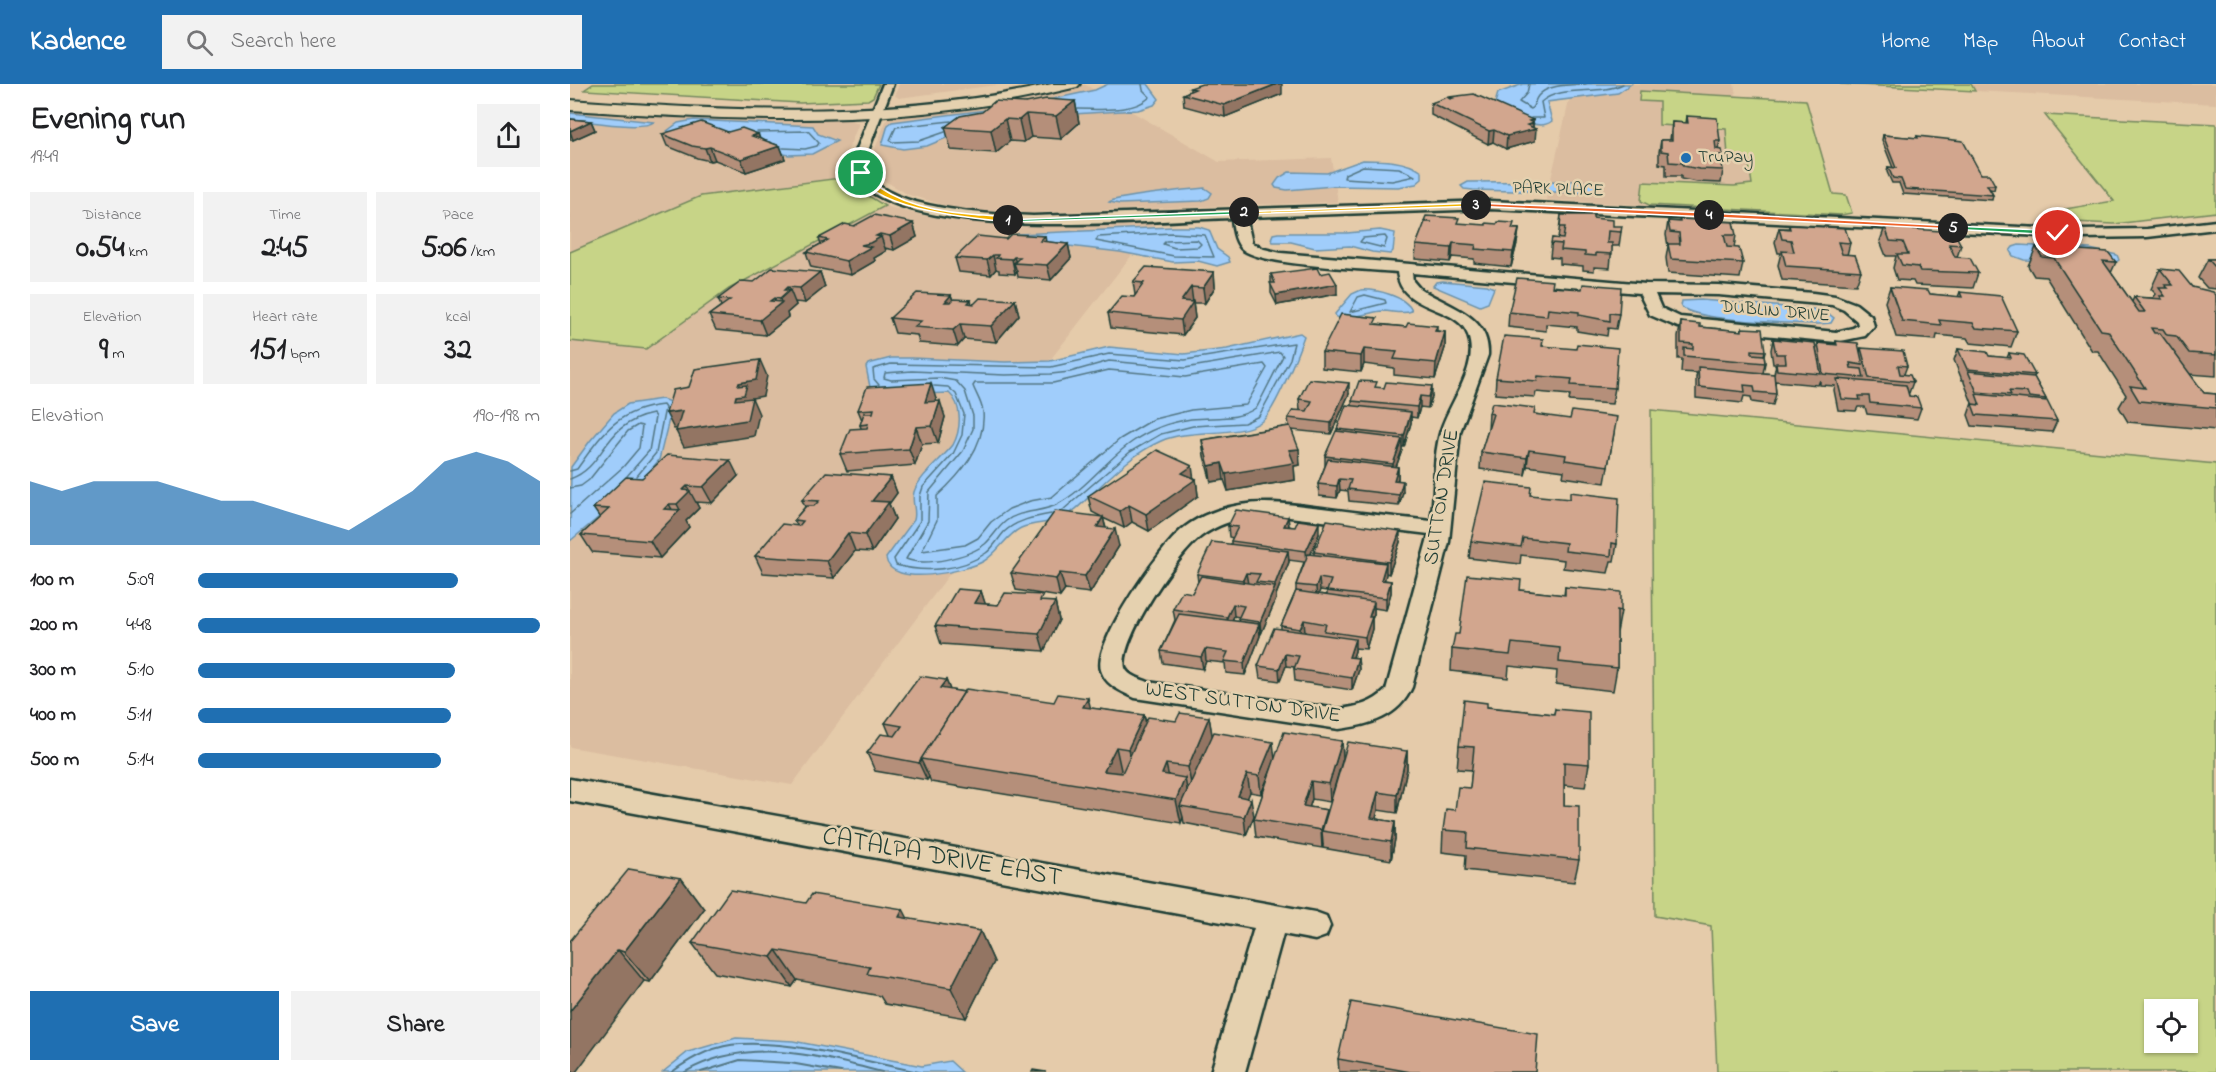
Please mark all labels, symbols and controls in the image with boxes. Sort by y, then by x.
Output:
search box [162,15,582,69]
text: Kadence [30,22,126,63]
icon: search [183,26,216,59]
text: Search here [231,26,336,58]
text: Home [1881,27,1930,57]
text: Map [1963,27,1998,57]
text: About [2031,27,2085,57]
text: Contact [2118,27,2186,57]
text: Evening run [30,96,185,144]
button: share [477,104,540,167]
text: 19:49 [30,143,58,172]
place label: TruPay [1698,145,1753,171]
pin [835,147,886,198]
marker: TruPay [1679,151,1693,165]
icon: arrive [844,156,877,189]
street label: PARK PLACE [1512,175,1604,205]
pin: 3 [1461,190,1491,220]
text: 3 [1473,193,1479,217]
pin: 2 [1229,197,1259,227]
text: 2 [1240,200,1248,224]
pin: 4 [1694,200,1724,230]
text: Distance [83,203,141,227]
text: Time [269,203,301,227]
text: Pace [442,203,474,227]
text: 4 [1706,203,1712,227]
pin: 1 [993,205,1023,235]
pin [2032,207,2083,258]
text: 1 [1005,208,1011,232]
pin: 5 [1938,213,1968,243]
text: 5 [1948,216,1958,240]
icon: check [2041,216,2074,249]
text: 0.54 [76,227,125,271]
text: 2:45 [262,227,308,271]
text: 5:06 [421,227,467,271]
text: km [125,240,148,264]
text: /km [467,240,495,264]
street label: DUBLIN DRIVE [1718,294,1831,330]
text: Elevation [83,305,141,329]
text: Heart rate [252,305,318,329]
text: kcal [445,305,471,329]
text: 9 [99,329,108,373]
text: 151 [250,329,286,373]
text: 32 [444,329,472,373]
text: m [108,342,125,366]
text: bpm [286,342,320,366]
text: Elevation [30,402,104,431]
text: 190–198 m [473,402,540,431]
street label: SUTTON DRIVE [1416,427,1468,567]
text: 100 m [30,566,74,595]
text: 5:09 [126,566,154,595]
text: 200 m [30,611,78,640]
text: 4:48 [126,611,152,640]
text: 300 m [30,656,76,685]
text: 5:10 [126,656,154,685]
street label: WEST SUTTON DRIVE [1143,674,1343,732]
text: 400 m [30,701,76,730]
text: 5:11 [126,701,152,730]
text: 500 m [30,746,79,775]
text: 5:14 [126,746,154,775]
street label: CATALPA DRIVE EAST [819,818,1065,898]
button: Save [30,991,279,1060]
button: Share [291,991,540,1060]
map controls [2144,999,2198,1053]
button: locate [2144,999,2198,1053]

